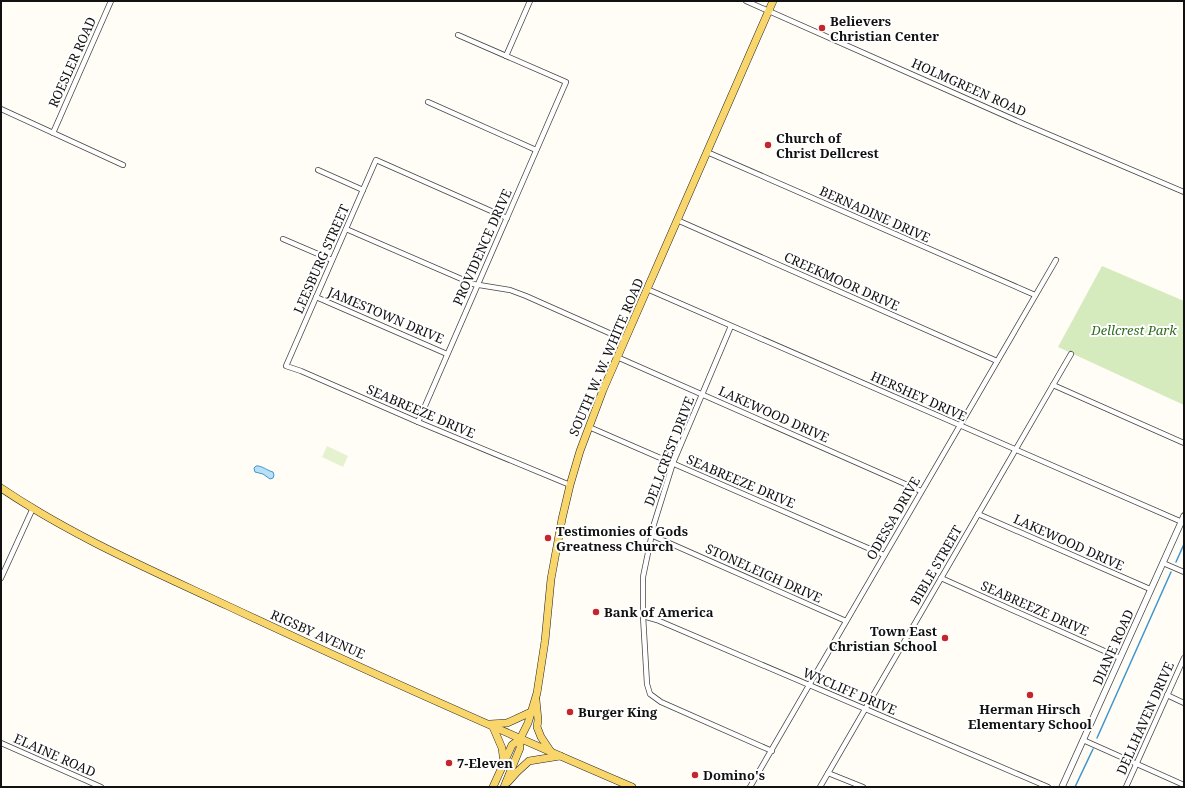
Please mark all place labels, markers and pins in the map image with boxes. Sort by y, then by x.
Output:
place label: Believers Christian Center [830,12,939,45]
marker: Believers Christian Center [817,23,827,33]
place label: Church of Christ Dellcrest [776,129,879,162]
marker: Church of Christ Dellcrest [763,140,773,150]
place label: Testimonies of Gods Greatness Church [556,522,688,555]
marker: Testimonies of Gods Greatness Church [543,533,553,543]
place label: Bank of America [604,603,714,621]
marker: Bank of America [591,607,601,617]
place label: Town East Christian School [829,622,937,655]
marker: Town East Christian School [940,633,950,643]
marker: Herman Hirsch Elementary School [1025,690,1035,700]
place label: Herman Hirsch Elementary School [968,700,1092,733]
place label: Burger King [578,703,658,721]
marker: Burger King [565,707,575,717]
place label: 7-Eleven [457,754,513,772]
marker: 7-Eleven [444,758,454,768]
place label: Domino's [703,766,765,784]
marker: Domino's [690,770,700,780]

